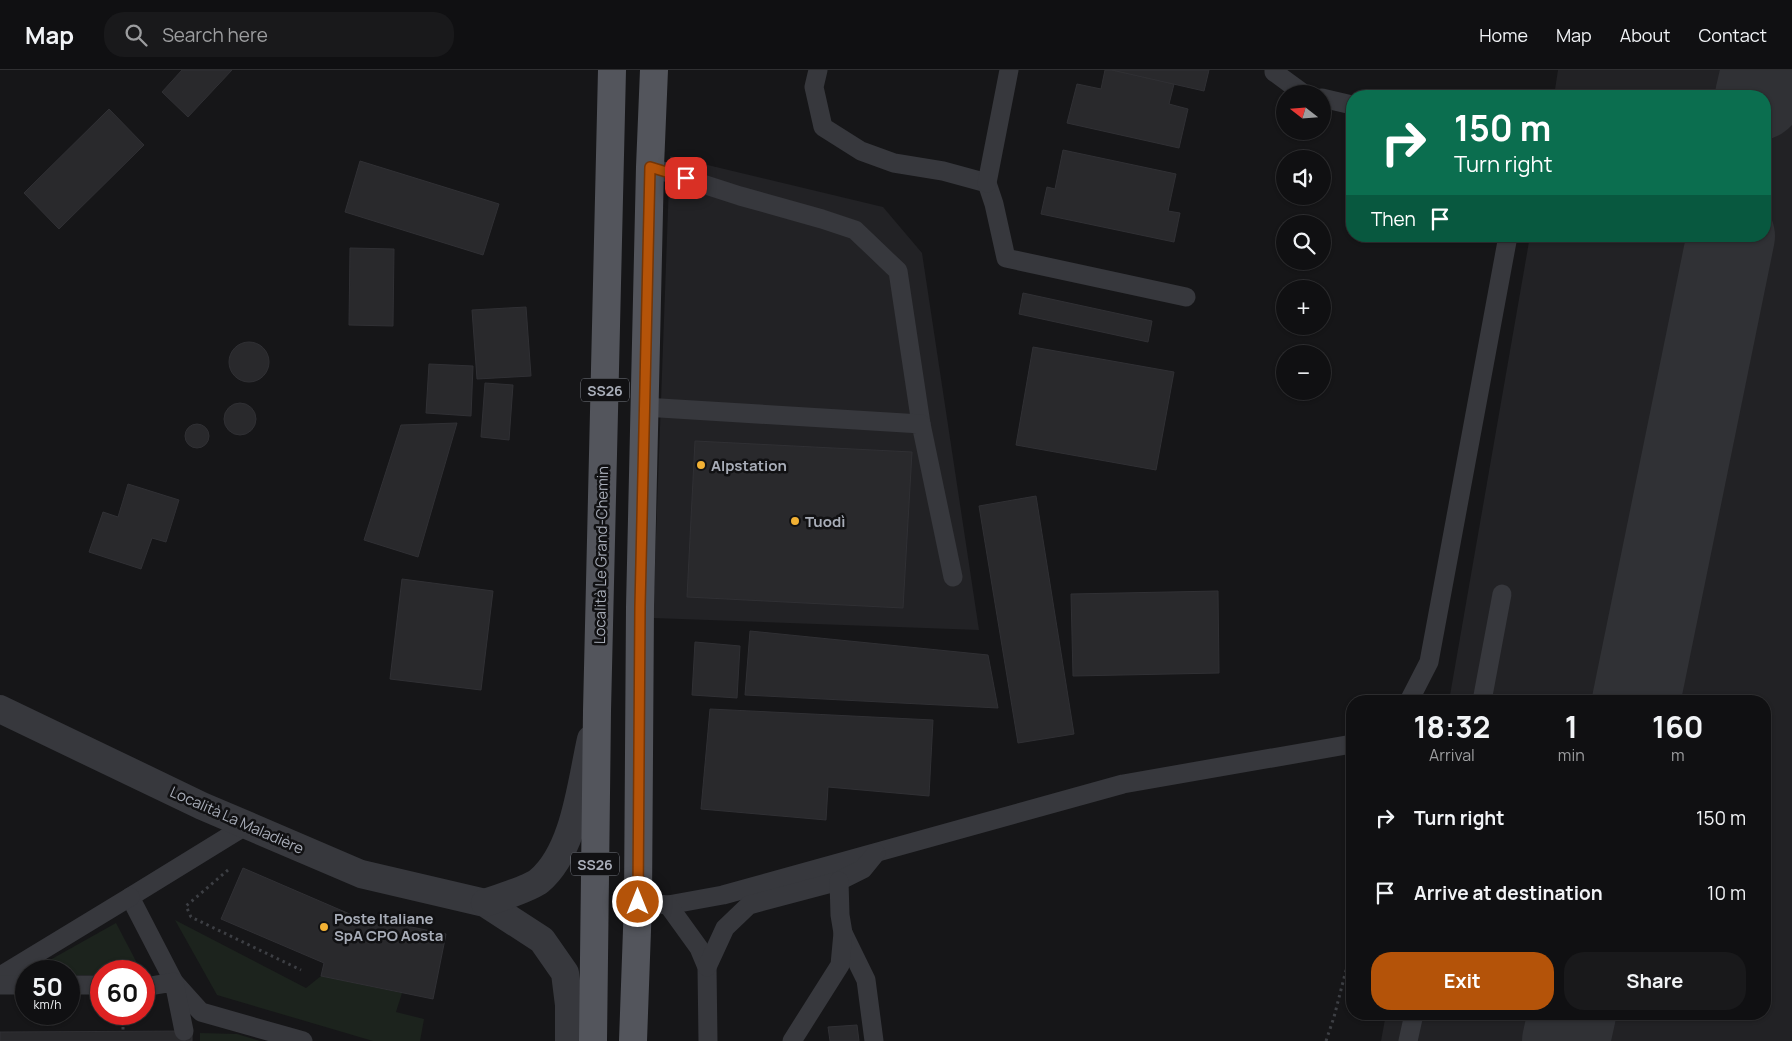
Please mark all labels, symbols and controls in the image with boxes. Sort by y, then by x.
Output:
search box [104,12,454,57]
text: Map [25,18,74,51]
icon: search [122,21,150,49]
text: Search here [162,22,268,48]
text: Home [1479,23,1528,47]
text: Map [1556,23,1592,47]
text: About [1620,23,1670,47]
text: Contact [1698,23,1767,47]
north arrow [1276,85,1331,140]
map controls [1276,85,1331,400]
text: 150 m [1454,104,1551,152]
icon: right [1371,110,1436,175]
text: Turn right [1454,149,1552,179]
button: sound [1276,150,1331,205]
pin [665,157,707,199]
icon: arrive [672,164,700,192]
icon: arrive [1426,205,1454,233]
text: Then [1371,206,1416,232]
button: search [1276,215,1331,270]
button: + [1276,280,1331,335]
button: − [1276,345,1331,400]
road number: SS26 [581,378,629,402]
place label: Alpstation [711,455,787,476]
marker: Alpstation [695,459,707,471]
street label: Località Le Grand-Chemin [589,466,613,644]
place label: Tuodì [805,511,845,532]
marker: Tuodì [789,515,801,527]
text: 18:32 [1413,706,1490,747]
text: 1 [1565,706,1578,747]
text: 160 [1652,706,1704,747]
text: Arrival [1429,744,1475,766]
text: min [1558,744,1585,766]
text: m [1671,744,1685,766]
street label: Località La Maladière [167,781,307,859]
icon: right [1371,804,1399,832]
text: Turn right [1414,805,1504,831]
text: 150 m [1696,805,1746,831]
road number: SS26 [571,852,619,876]
position arrow [611,875,663,927]
icon: arrive [1371,879,1399,907]
text: Arrive at destination [1414,880,1603,906]
text: 10 m [1707,880,1746,906]
place label: Poste Italiane SpA CPO Aosta [334,908,443,946]
marker: Poste Italiane SpA CPO Aosta [318,921,330,933]
button: Exit [1371,952,1554,1010]
button: Share [1564,952,1746,1010]
speed limit sign: 60 [90,960,155,1025]
text: 50 [32,969,63,1004]
text: km/h [34,996,61,1013]

